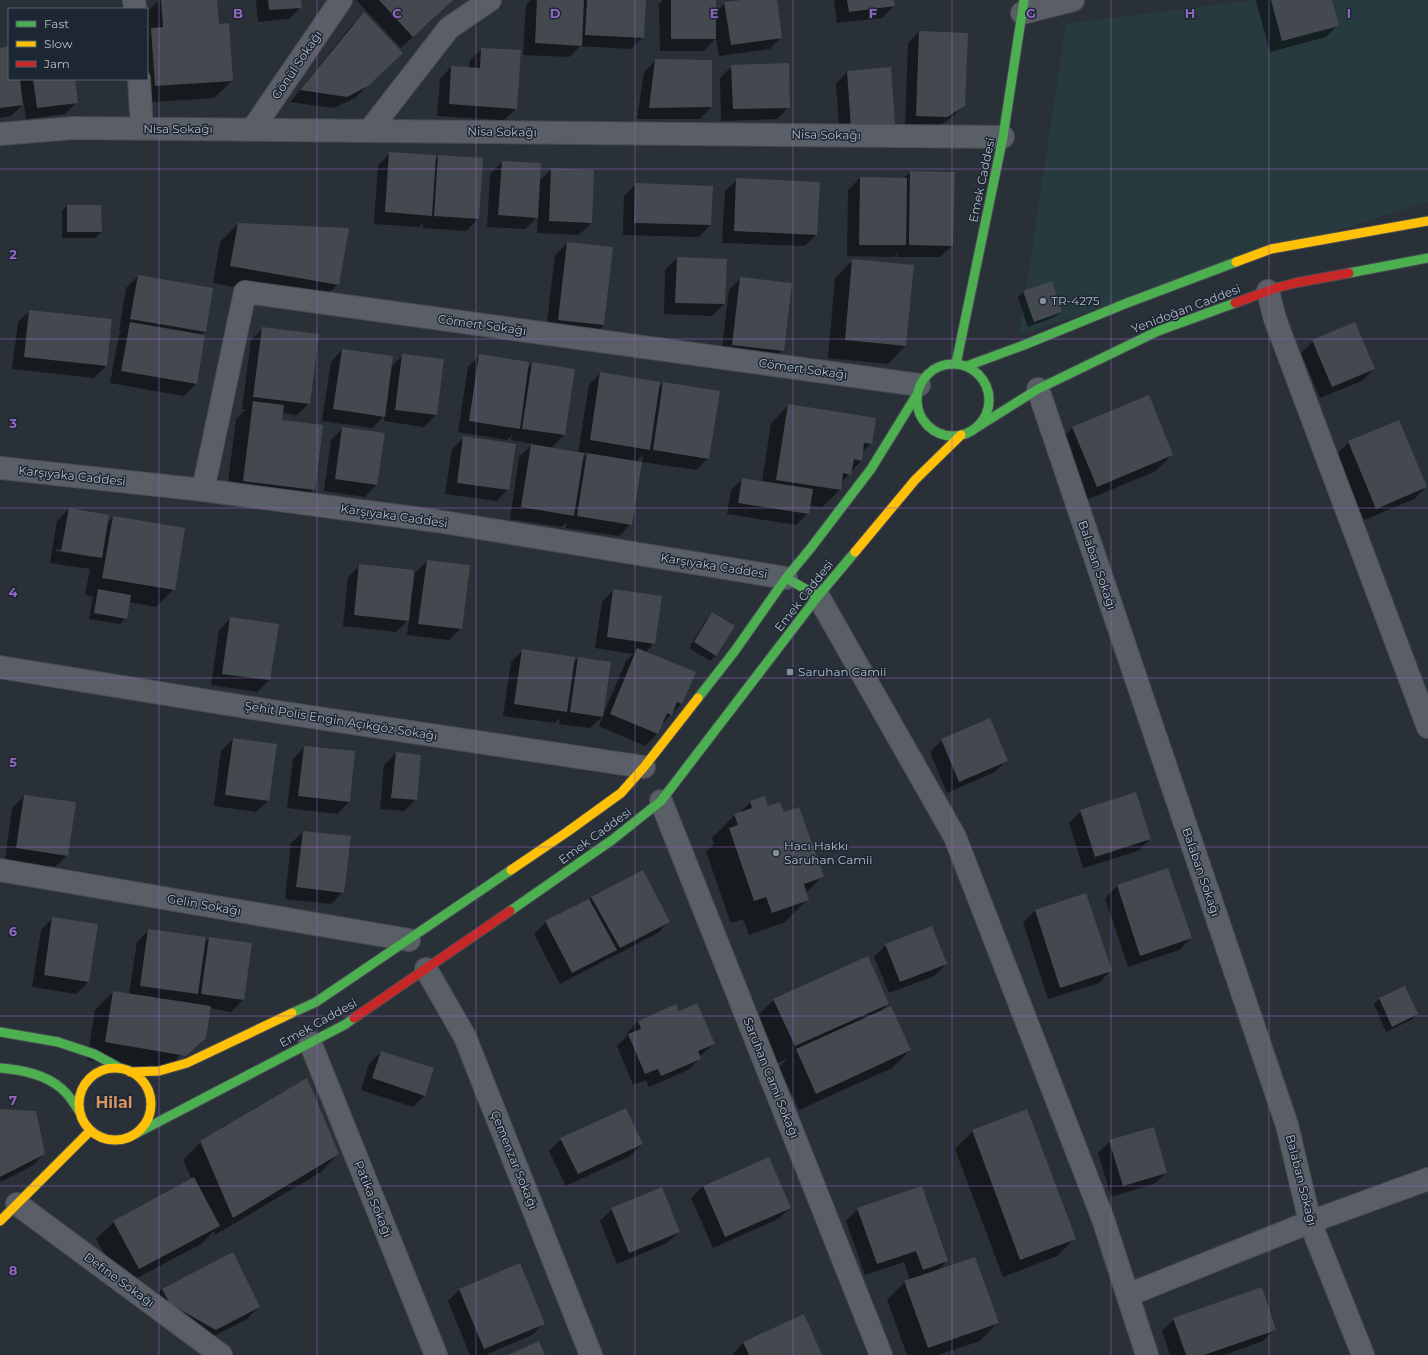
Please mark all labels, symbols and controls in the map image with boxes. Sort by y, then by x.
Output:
text: B [233,5,243,21]
text: C [392,5,402,21]
text: D [550,5,561,21]
text: E [710,5,719,21]
text: F [869,5,877,21]
text: G [1026,5,1036,21]
text: H [1185,5,1195,21]
text: I [1347,5,1351,21]
legend [8,8,148,80]
text: Fast [44,16,69,31]
street label: Gönül Sokağı [268,27,325,102]
text: Slow [44,36,73,51]
text: Jam [43,56,70,71]
street label: Nisa Sokağı [143,121,213,136]
street label: Nisa Sokağı [467,123,537,140]
street label: Nisa Sokağı [791,126,861,143]
street label: Emek Caddesi [965,136,998,224]
text: 2 [9,246,17,262]
street label: Yenidoğan Caddesi [1129,281,1243,336]
place label: TR-4275 [1051,293,1100,308]
marker: TR-4275 [1038,296,1048,306]
street label: Cömert Sokağı [437,311,527,338]
street label: Cömert Sokağı [758,355,848,382]
text: 3 [8,415,17,431]
street label: Karşıyaka Caddesi [18,462,127,489]
street label: Karşıyaka Caddesi [340,501,449,530]
street label: Balaban Sokağı [1075,518,1120,611]
street label: Karşıyaka Caddesi [660,550,769,581]
street label: Emek Caddesi [771,557,836,634]
text: 4 [9,584,18,600]
place label: Saruhan Camii [798,664,886,679]
marker: Saruhan Camii [785,667,795,677]
street label: Şehit Polis Engin Açıkgöz Sokağı [244,698,439,743]
text: 5 [9,754,17,770]
street label: Emek Caddesi [555,804,634,867]
street label: Balaban Sokağı [1179,825,1224,918]
place label: Hacı Hakkı Saruhan Camii [784,838,872,867]
marker: Hacı Hakkı Saruhan Camii [771,848,781,858]
street label: Gelin Sokağı [166,891,242,918]
text: 6 [9,923,18,939]
street label: Emek Caddesi [276,995,359,1050]
street label: Saruhan Cami Sokağı [740,1015,803,1140]
text: 7 [9,1092,17,1108]
district label: Hilal [95,1093,133,1112]
street label: Çemenzar Sokağı [488,1108,541,1211]
street label: Balaban Sokağı [1283,1133,1320,1227]
street label: Patika Sokağı [351,1158,396,1239]
street label: Define Sokağı [81,1249,157,1310]
text: 8 [9,1262,18,1278]

